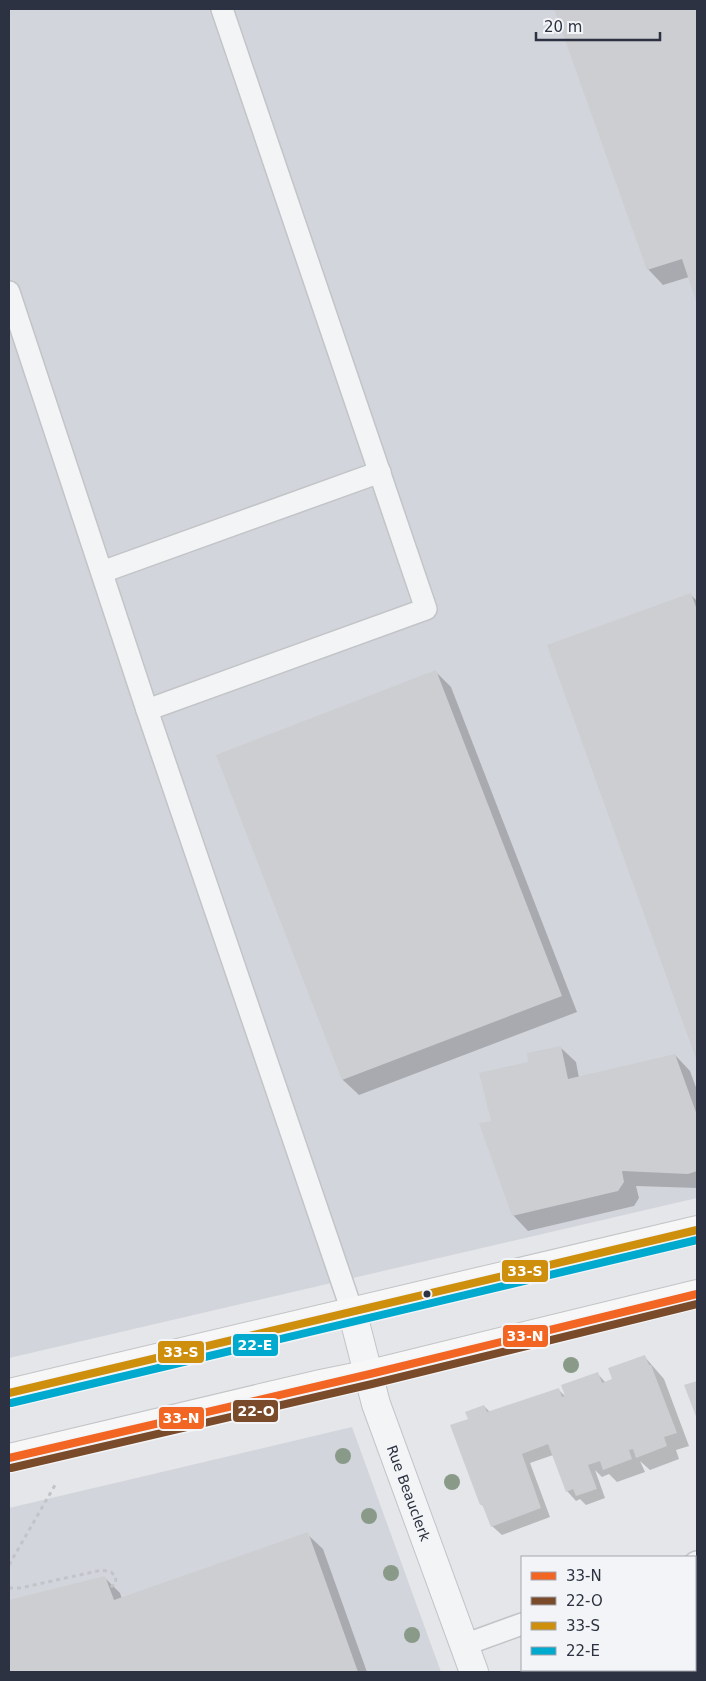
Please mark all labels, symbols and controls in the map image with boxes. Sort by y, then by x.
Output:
scale bar [536,10,660,42]
text: 20 m [544,18,582,36]
line badge: 33-S [501,1259,549,1283]
text: 33-S [507,1263,543,1279]
unlabelled marker [422,1289,432,1299]
line badge: 33-N [502,1324,549,1348]
text: 33-N [506,1328,544,1344]
line badge: 22-E [232,1333,279,1357]
text: 22-E [238,1337,272,1353]
line badge: 33-S [157,1340,205,1364]
text: 33-S [163,1344,199,1360]
line badge: 22-O [232,1399,279,1423]
text: 22-O [237,1403,275,1419]
line badge: 33-N [158,1406,205,1430]
text: 33-N [162,1410,200,1426]
street label: Rue Beauclerk [384,1443,434,1544]
legend [521,1556,696,1671]
text: 33-N [566,1567,602,1585]
text: 22-O [566,1592,603,1610]
text: 33-S [566,1617,600,1635]
text: 22-E [566,1642,600,1660]

